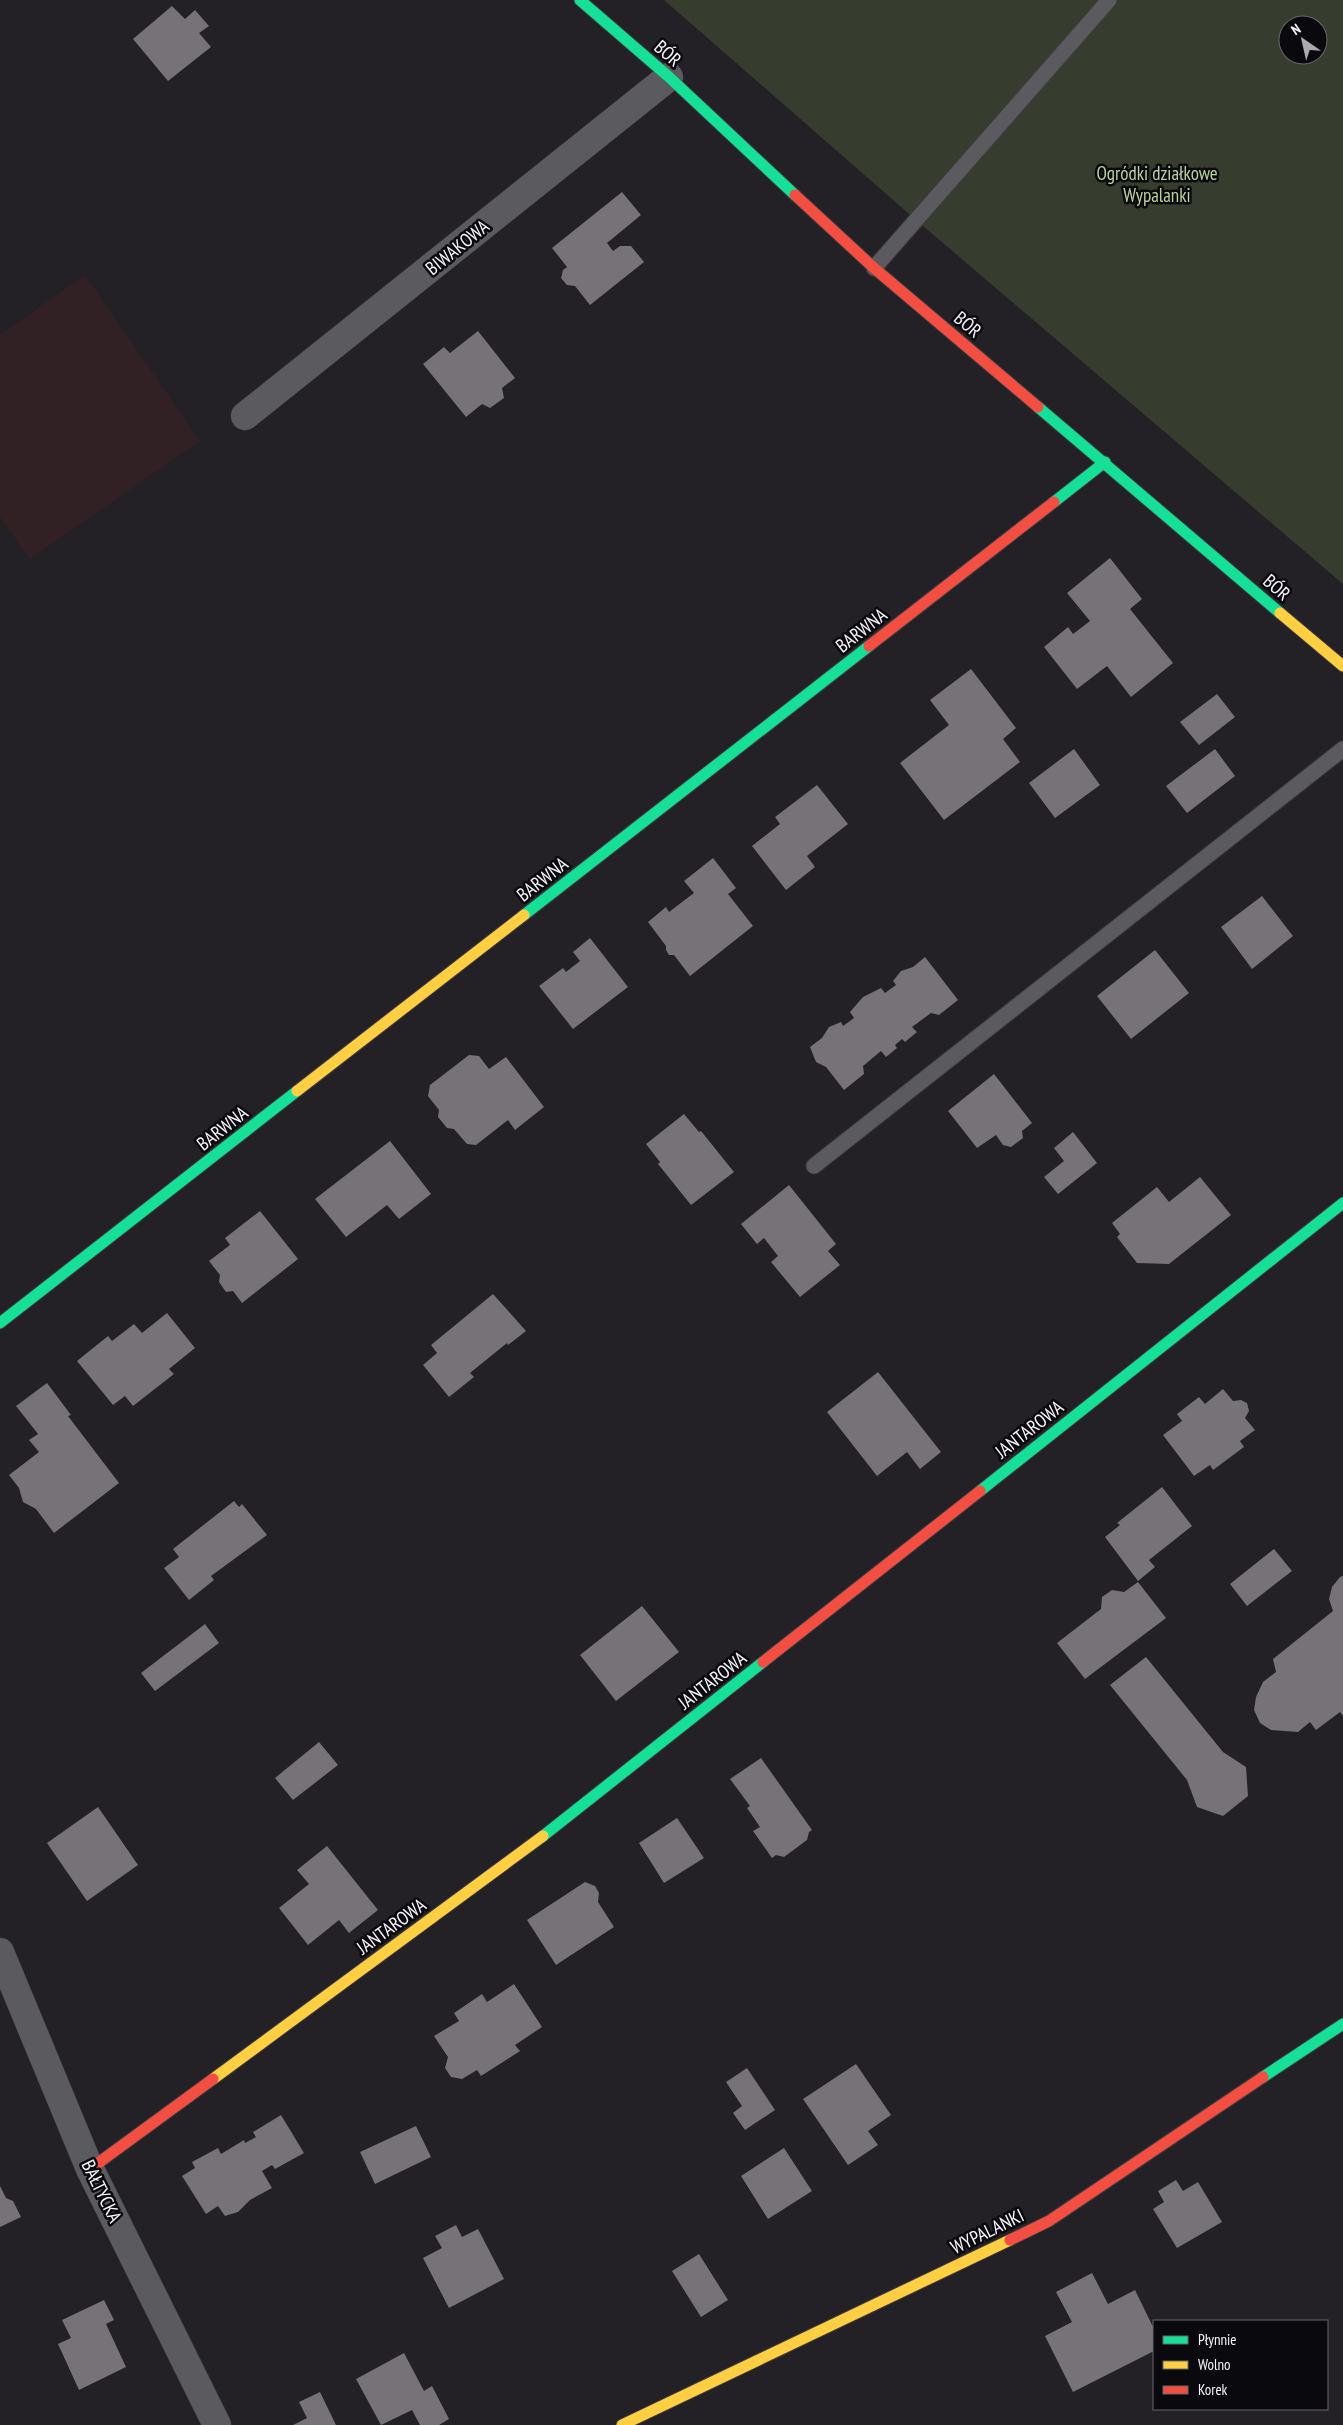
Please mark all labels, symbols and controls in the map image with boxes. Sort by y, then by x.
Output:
north arrow [1278,15,1328,65]
text: N [1288,20,1304,39]
street label: BÓR [649,35,687,71]
park label: Ogródki działkowe Wypalanki [1096,161,1218,207]
street label: BIWAKOWA [420,214,494,280]
street label: BÓR [949,306,987,342]
street label: BÓR [1258,569,1296,605]
street label: BARWNA [831,603,891,657]
street label: BARWNA [512,852,572,906]
street label: BARWNA [192,1101,252,1155]
street label: JANTAROWA [989,1395,1068,1464]
street label: JANTAROWA [672,1646,751,1715]
street label: JANTAROWA [351,1893,431,1960]
street label: BAŁTYCKA [77,2156,127,2226]
street label: WYPALANKI [946,2203,1028,2259]
legend [1153,2320,1328,2410]
text: Płynnie [1198,2330,1237,2349]
text: Wolno [1198,2355,1231,2374]
text: Korek [1198,2380,1228,2399]

